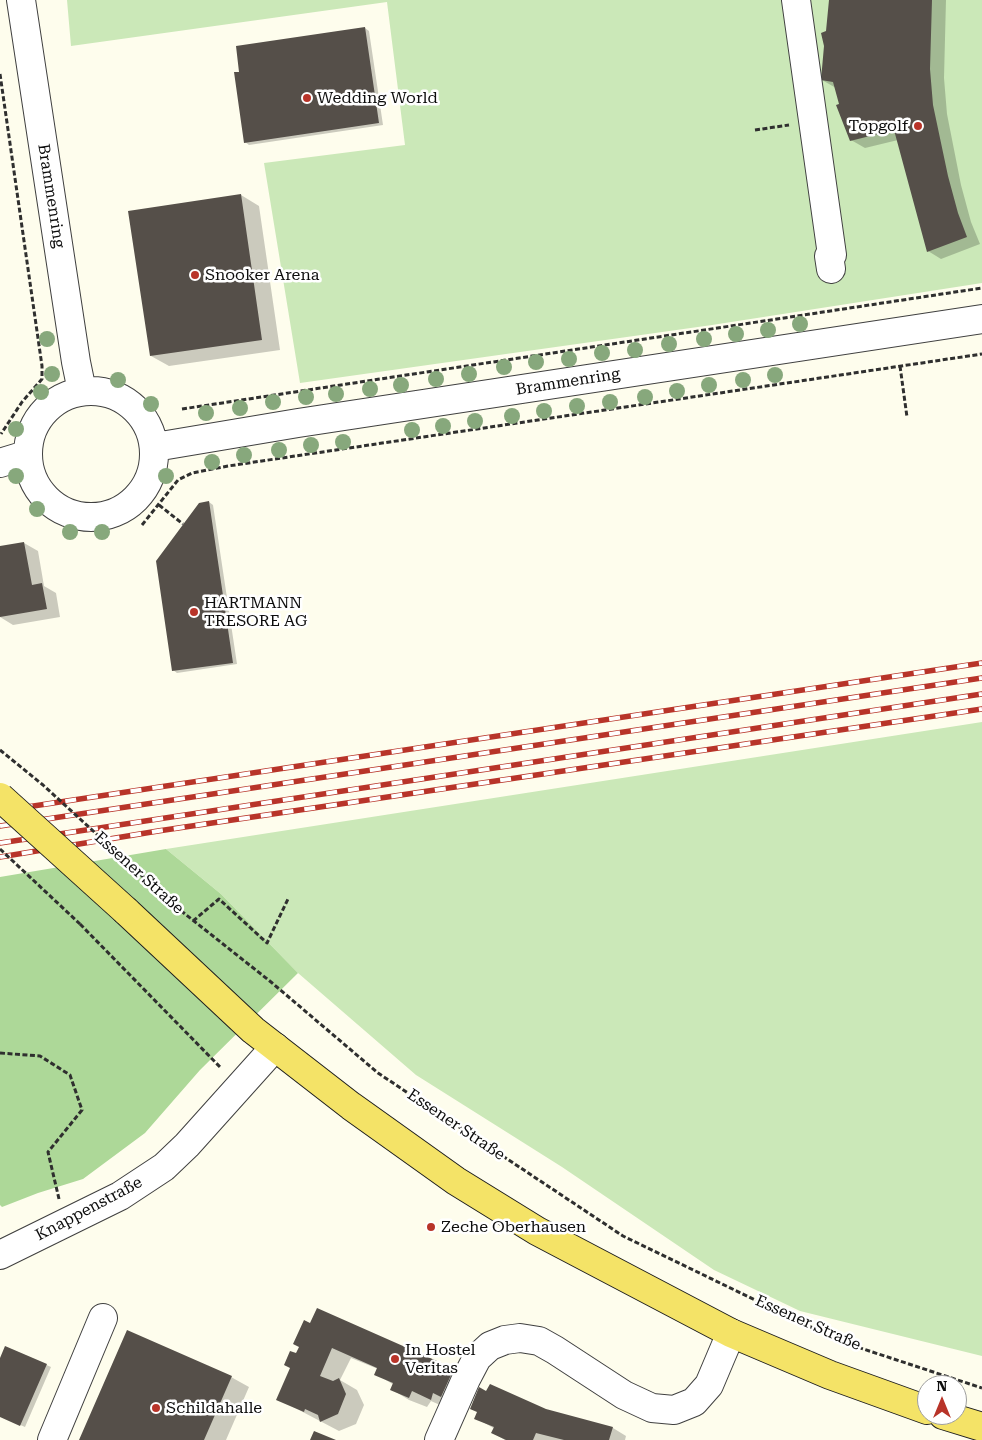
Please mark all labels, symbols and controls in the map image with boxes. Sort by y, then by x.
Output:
place label: Wedding World [317,88,438,108]
marker: Wedding World [301,92,313,104]
place label: Topgolf [848,116,908,136]
marker: Topgolf [912,120,924,132]
street label: Brammenring [33,143,69,249]
place label: Snooker Arena [205,265,319,285]
marker: Snooker Arena [189,269,201,281]
street label: Brammenring [515,364,621,400]
place label: HARTMANN TRESORE AG [204,593,307,631]
marker: HARTMANN TRESORE AG [188,606,200,618]
street label: Essener Straße [90,828,188,918]
street label: Essener Straße [404,1085,508,1165]
street label: Knappenstraße [32,1173,146,1245]
place label: Zeche Oberhausen [441,1217,586,1237]
marker: Zeche Oberhausen [425,1221,437,1233]
street label: Essener Straße [752,1291,864,1355]
place label: In Hostel Veritas [405,1340,475,1378]
marker: In Hostel Veritas [389,1353,401,1365]
north arrow [917,1375,967,1425]
text: N [937,1378,947,1394]
place label: Schildahalle [166,1398,262,1418]
marker: Schildahalle [150,1402,162,1414]

